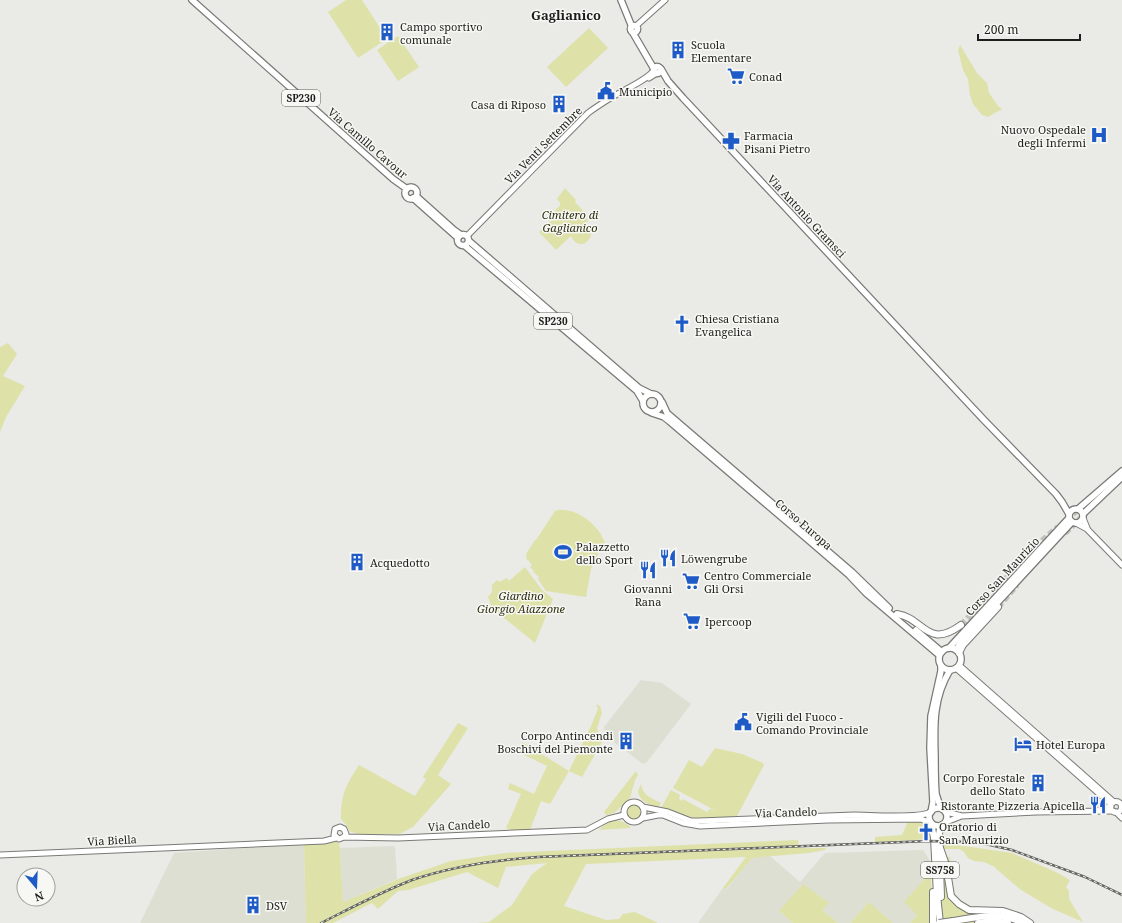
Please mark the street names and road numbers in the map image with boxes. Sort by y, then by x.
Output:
road number: SP230 [282,90,320,106]
street label: Via Venti Settembre [501,103,585,187]
street label: Via Camillo Cavour [325,104,412,182]
street label: Via Antonio Gramsci [765,171,850,261]
road number: SP230 [534,313,572,329]
street label: Corso Europa [772,495,836,553]
street label: Corso San Maurizio [962,533,1042,619]
street label: Via Candelo [755,803,817,821]
street label: Via Candelo [427,816,491,834]
street label: Via Biella [87,831,137,849]
road number: SS758 [921,862,959,878]

